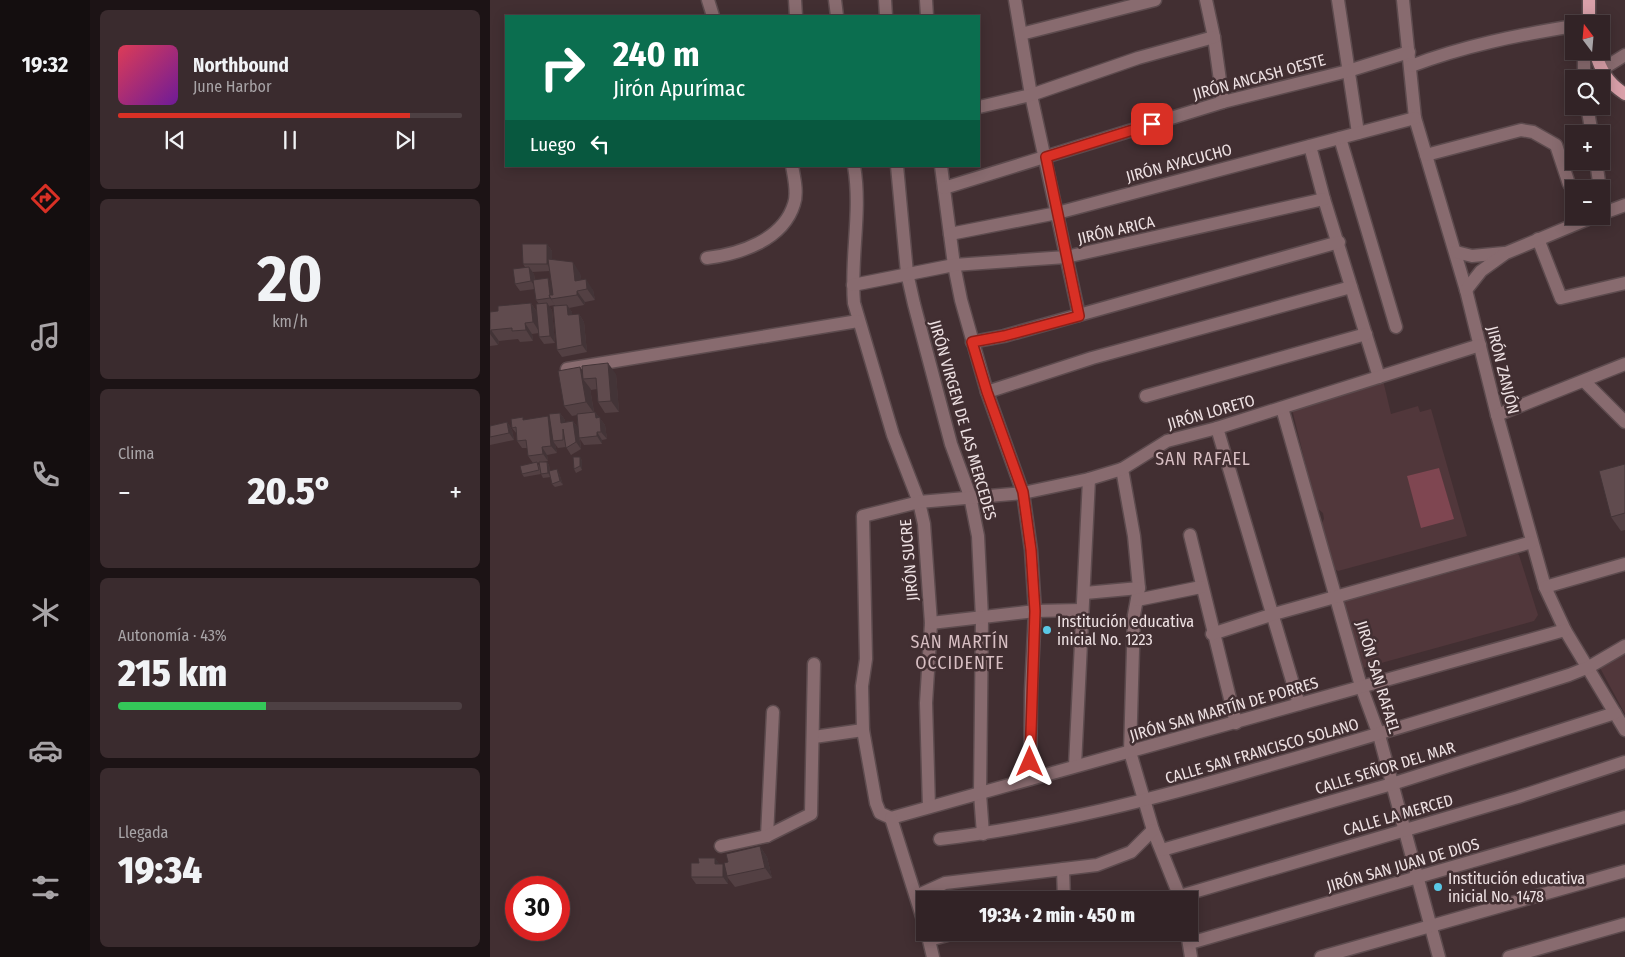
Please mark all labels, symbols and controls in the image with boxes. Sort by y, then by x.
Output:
north arrow [1565,15,1610,60]
map controls [1565,15,1610,225]
text: 240 m [613,33,700,75]
icon: right [530,35,595,100]
street label: JIRÓN ANCASH OESTE [1191,50,1327,104]
text: 19:32 [22,51,68,78]
text: Northbound [193,54,289,77]
button: search [1565,70,1610,115]
text: Jirón Apurímac [613,75,745,102]
text: June Harbor [193,77,271,96]
pin [1131,103,1173,145]
icon: arrive [1138,110,1166,138]
button: + [1565,125,1610,170]
icon: previous [161,126,189,154]
icon: pause [276,126,304,154]
icon: next [391,126,419,154]
icon: left [586,130,614,158]
text: Luego [530,133,576,156]
street label: JIRÓN AYACUCHO [1124,140,1234,186]
button: − [1565,180,1610,225]
icon: directions [28,181,63,216]
street label: JIRÓN ARICA [1076,212,1157,248]
text: 20 [257,240,323,318]
text: km/h [272,312,308,331]
street label: JIRÓN VIRGEN DE LAS MERCEDES [925,318,1001,522]
icon: music [28,319,63,354]
street label: JIRÓN ZANJÓN [1483,324,1523,416]
street label: JIRÓN LORETO [1165,390,1257,434]
text: Clima [118,444,154,463]
district label: SAN RAFAEL [1155,448,1251,470]
icon: phone [28,457,63,492]
text: 20.5° [248,468,332,514]
text: − [118,476,131,509]
text: + [449,476,462,509]
street label: JIRÓN SUCRE [896,518,922,602]
icon: climate [28,595,63,630]
place label: Institución educativa inicial No. 1223 [1057,612,1194,649]
street label: JIRÓN SAN RAFAEL [1352,618,1404,736]
marker: Institución educativa inicial No. 1223 [1041,624,1053,636]
text: Autonomía · 43% [118,626,227,645]
district label: SAN MARTÍN OCCIDENTE [910,630,1010,674]
text: 215 km [118,650,227,696]
street label: JIRÓN SAN MARTÍN DE PORRES [1127,673,1321,745]
street label: CALLE SAN FRANCISCO SOLANO [1163,714,1361,788]
icon: car [28,733,63,768]
position arrow [1003,735,1055,787]
street label: CALLE SEÑOR DEL MAR [1312,738,1458,798]
street label: CALLE LA MERCED [1341,790,1455,840]
text: Llegada [118,823,168,842]
street label: JIRÓN SAN JUAN DE DIOS [1324,834,1482,896]
text: 19:34 [118,847,202,893]
place label: Institución educativa inicial No. 1478 [1448,869,1585,906]
icon: filters [28,870,63,905]
speed limit sign: 30 [505,876,570,941]
marker: Institución educativa inicial No. 1478 [1432,881,1444,893]
text: 19:34 · 2 min · 450 m [979,904,1135,927]

